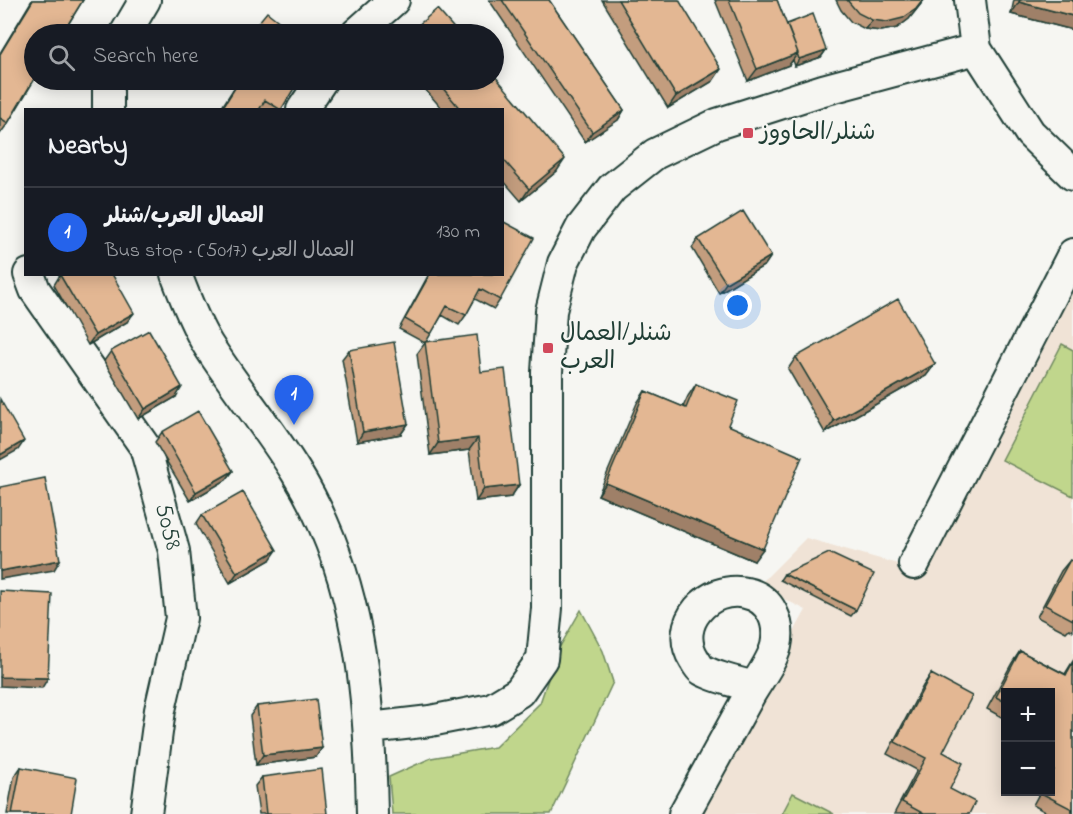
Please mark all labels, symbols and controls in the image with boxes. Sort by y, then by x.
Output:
search box [24,24,504,90]
icon: search [45,41,78,74]
text: Search here [93,41,198,73]
place label: شنلر/الحاووز [758,116,876,151]
marker: شنلر/الحاووز [741,126,755,140]
text: Nearby [48,128,127,166]
text: العمال العرب/شنلر [105,201,264,233]
text: 1 [64,218,71,247]
text: 130 m [436,218,480,247]
text: Bus stop · العمال العرب (5017) [105,237,354,266]
your location [723,291,752,320]
place label: شنلر/العمال العرب [560,317,672,380]
marker: شنلر/العمال العرب [541,341,555,355]
pin: 1 [274,376,314,425]
street label: 5058 [144,500,190,554]
map controls [1001,688,1055,796]
button: + [1001,688,1055,742]
button: − [1001,742,1055,796]

